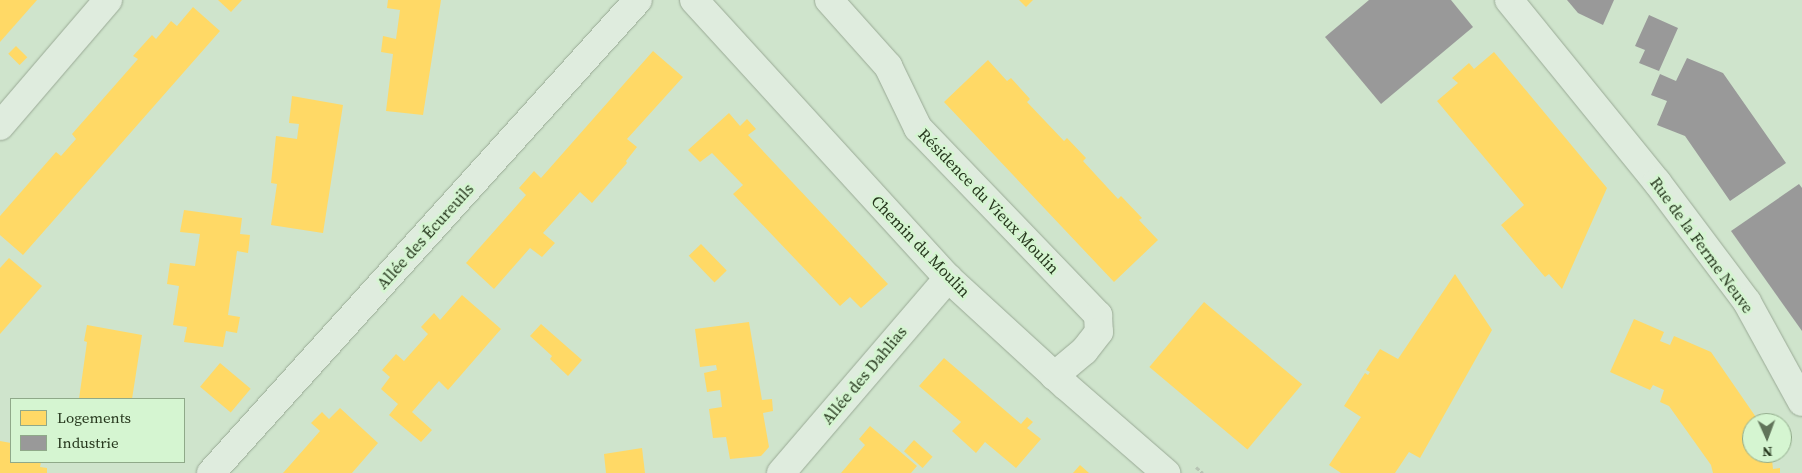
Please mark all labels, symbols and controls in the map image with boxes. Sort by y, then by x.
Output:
street label: Résidence du Vieux Moulin [914,124,1064,278]
street label: Rue de la Ferme Neuve [1646,173,1758,317]
street label: Allée des Écureuils [373,179,477,293]
street label: Chemin du Moulin [868,191,974,301]
street label: Allée des Dahlias [817,322,911,428]
legend [10,398,185,463]
text: Logements [57,407,131,428]
north arrow [1742,413,1792,463]
text: Industrie [57,432,119,453]
text: N [1762,442,1773,462]

